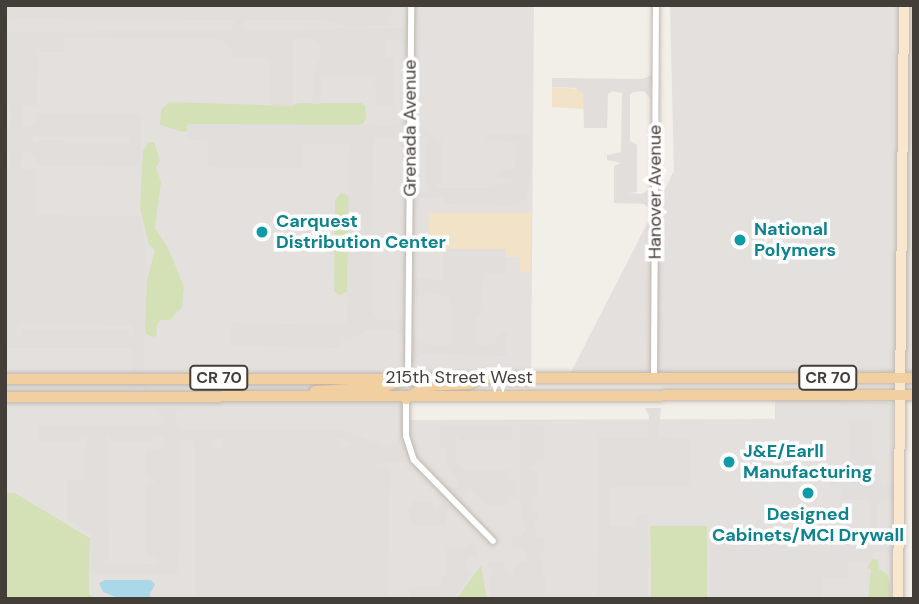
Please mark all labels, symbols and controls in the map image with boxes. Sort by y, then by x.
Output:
street label: Grenada Avenue [399,59,421,197]
street label: Hanover Avenue [644,125,666,259]
place label: Carquest Distribution Center [276,211,446,254]
place label: National Polymers [754,219,836,262]
marker: Carquest Distribution Center [254,224,270,240]
marker: National Polymers [732,232,748,248]
road number: CR 70 [189,366,249,390]
street label: 215th Street West [385,366,533,388]
road number: CR 70 [798,366,858,390]
place label: J&E/Earll Manufacturing [743,441,872,484]
marker: J&E/Earll Manufacturing [721,454,737,470]
marker: Designed Cabinets/MCI Drywall [800,485,816,501]
place label: Designed Cabinets/MCI Drywall [712,504,904,546]

